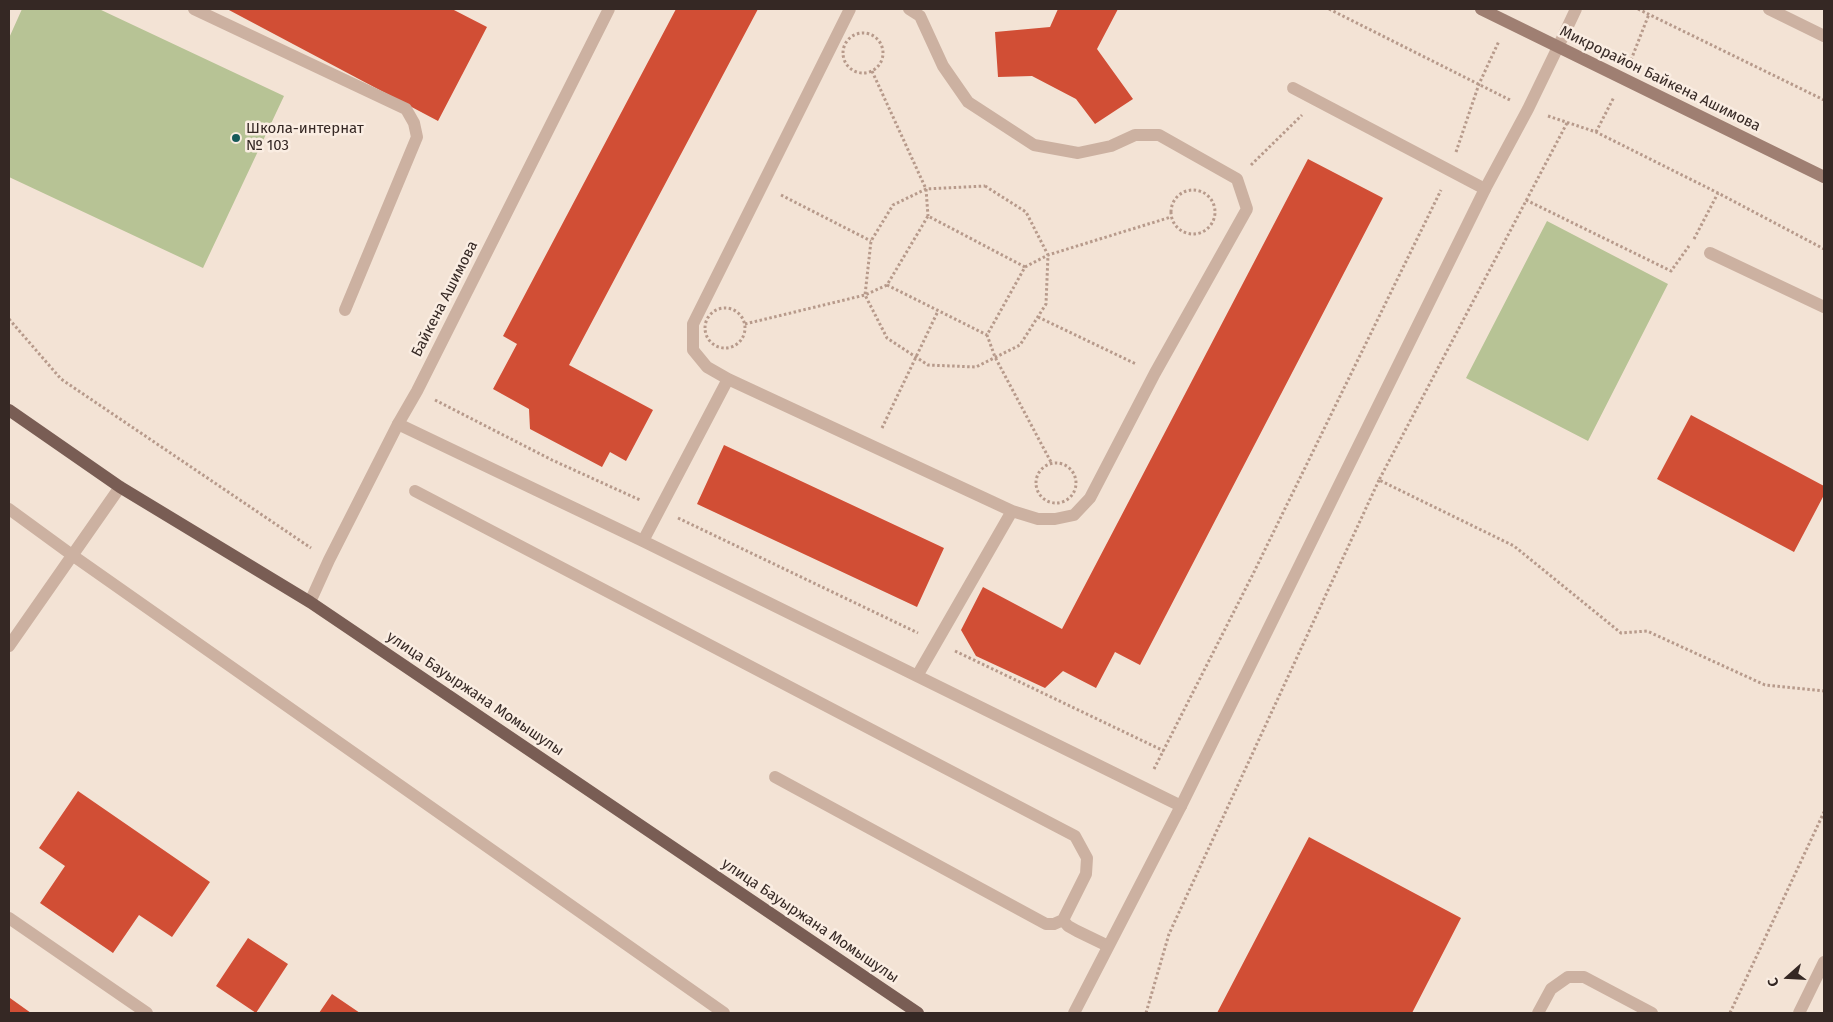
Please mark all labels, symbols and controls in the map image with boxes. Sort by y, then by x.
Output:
street label: Микрорайон Байкена Ашимова [1557,22,1763,136]
place label: Школа-интернат № 103 [246,120,364,155]
marker: Школа-интернат № 103 [230,132,242,144]
street label: Байкена Ашимова [408,238,482,360]
street label: улица Бауыржана Момышулы [383,628,567,760]
street label: улица Бауыржана Момышулы [718,855,902,987]
north arrow [1763,952,1813,1002]
text: С [1764,975,1783,989]

